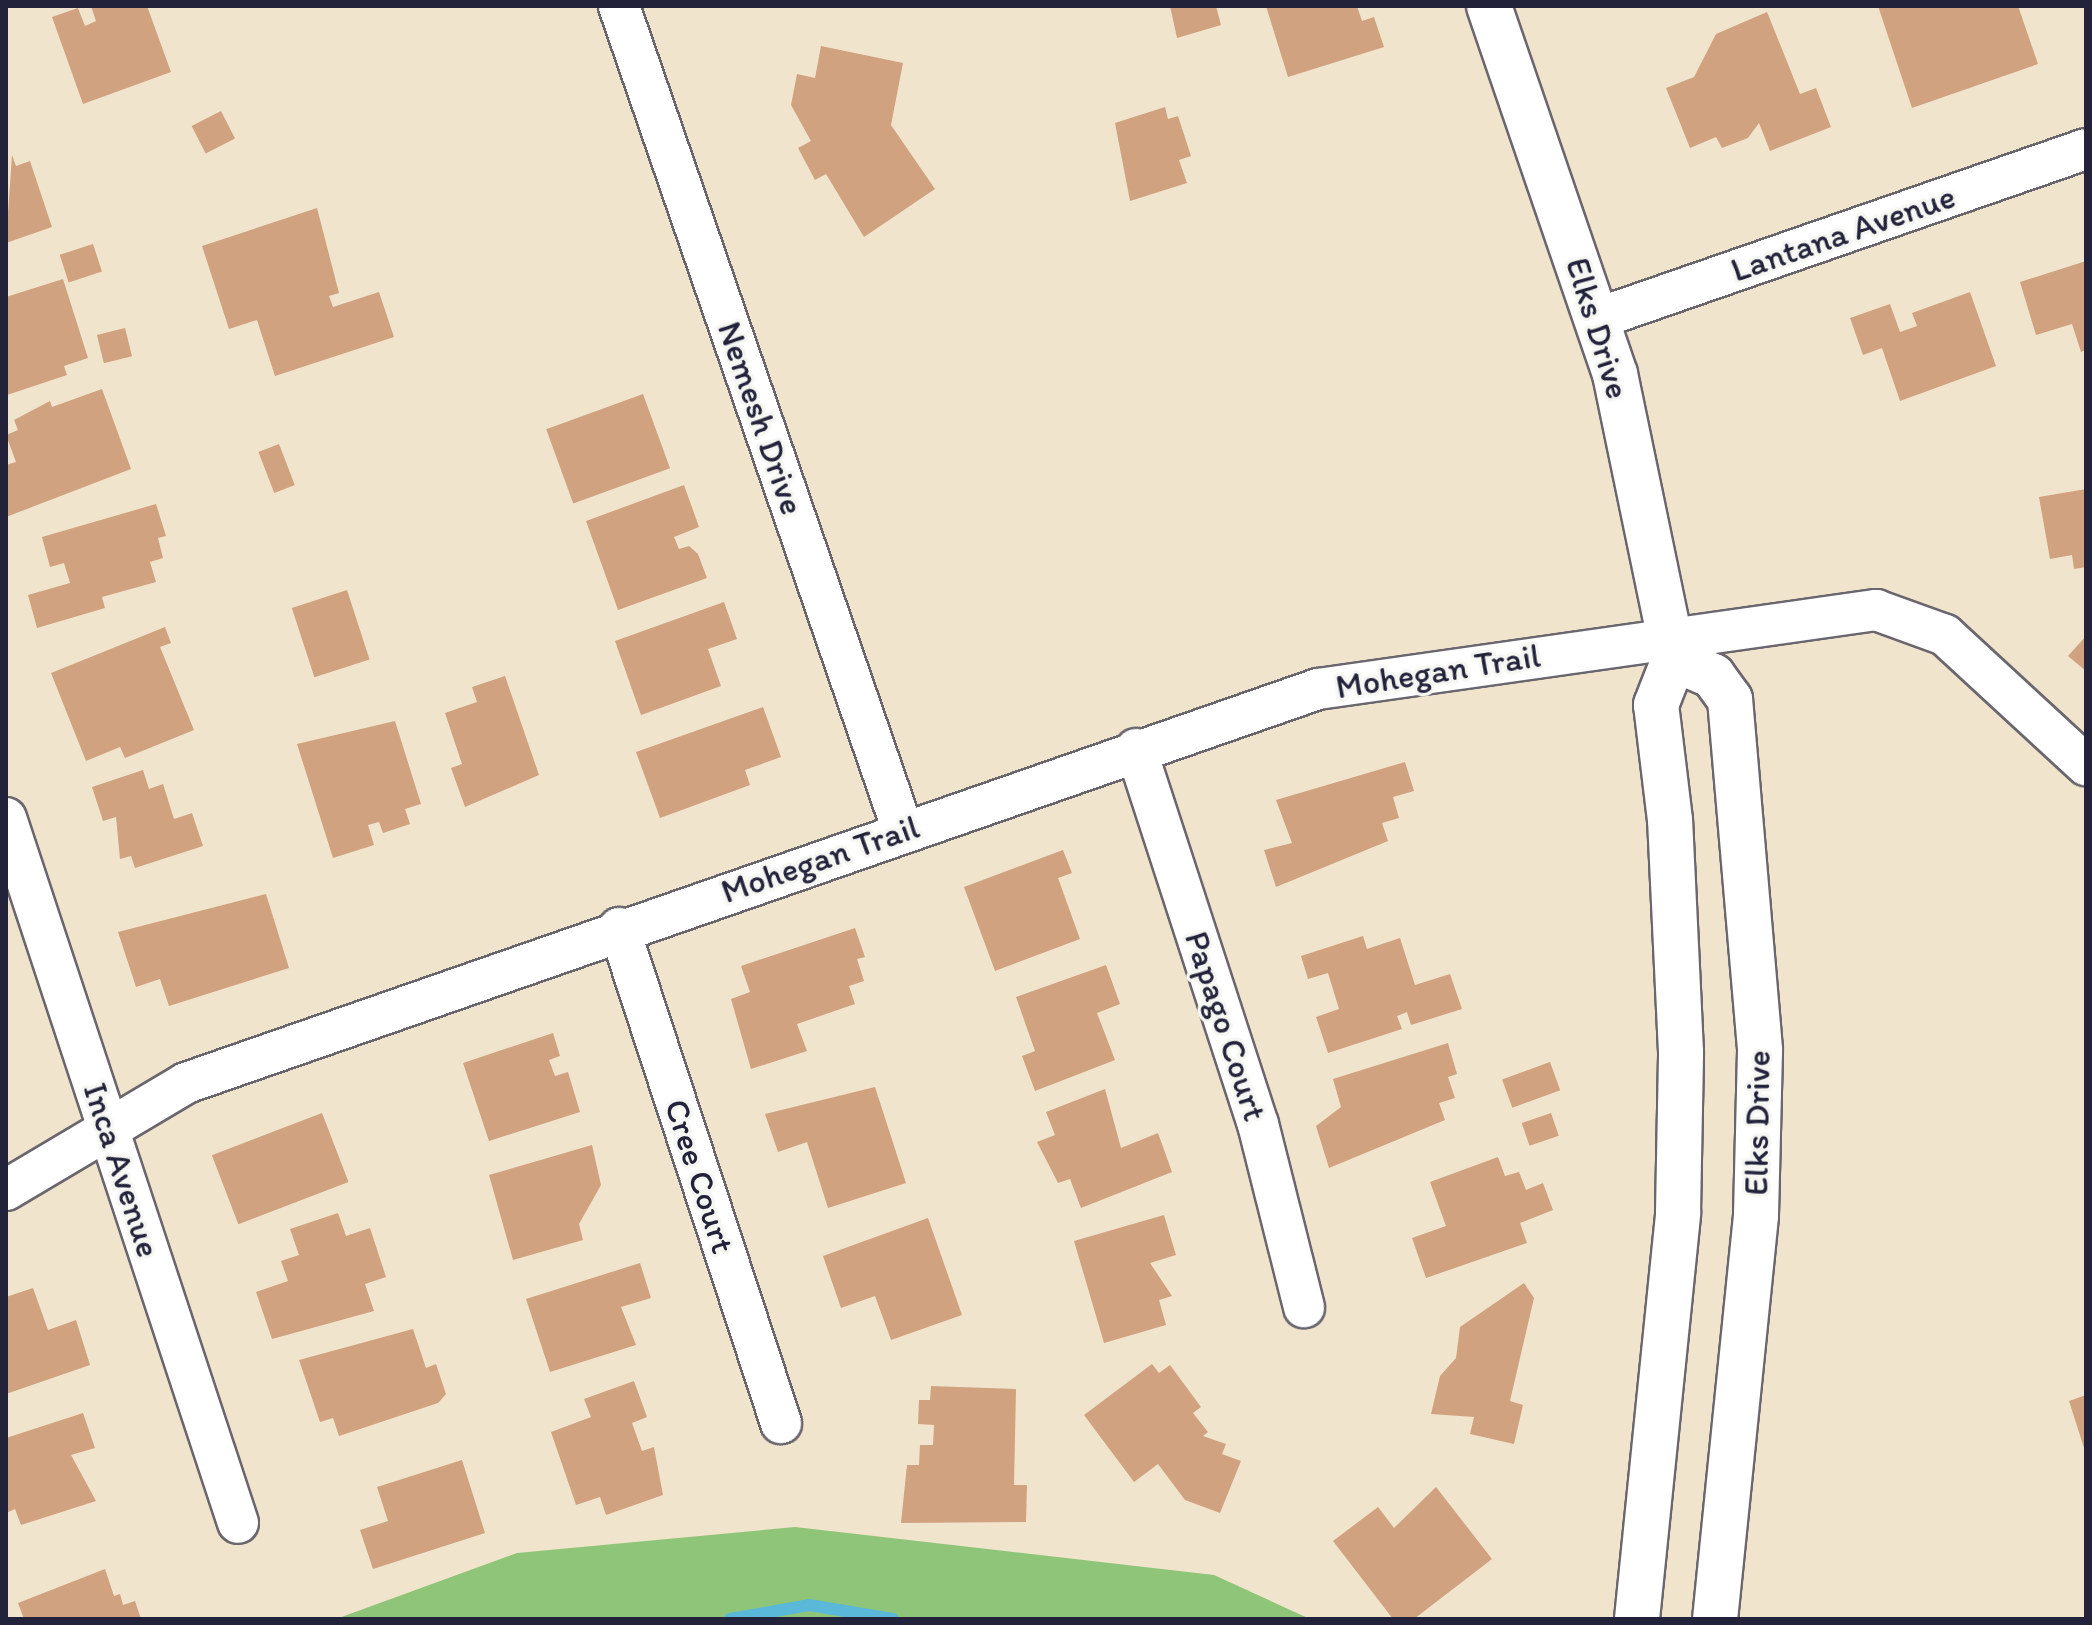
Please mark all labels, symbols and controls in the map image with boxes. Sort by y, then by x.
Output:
street label: Lantana Avenue [1726,176,1960,290]
street label: Elks Drive [1557,253,1639,403]
street label: Nemesh Drive [709,316,813,520]
street label: Mohegan Trail [1333,635,1543,707]
street label: Mohegan Trail [716,806,924,912]
street label: Papago Court [1176,926,1276,1126]
street label: Elks Drive [1735,1050,1779,1196]
street label: Inca Avenue [75,1079,169,1261]
street label: Cree Court [656,1094,744,1258]

